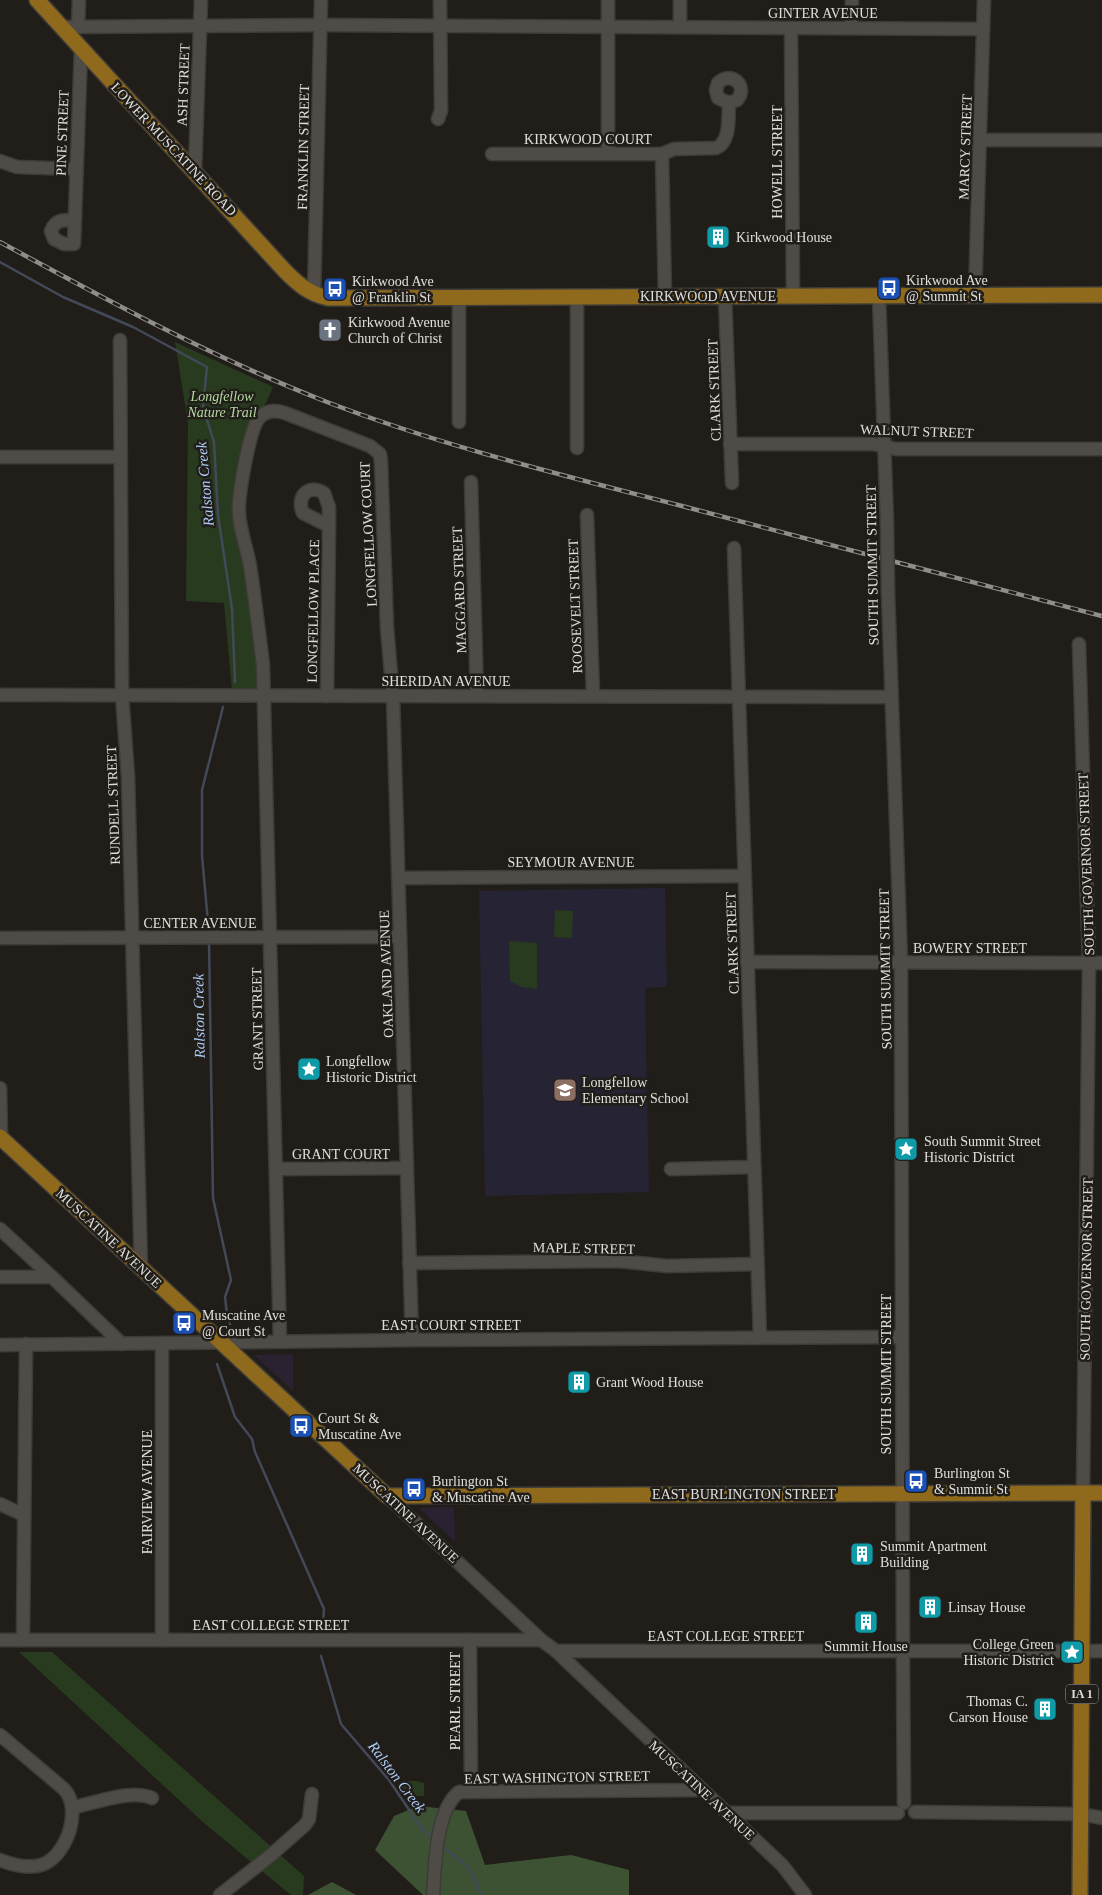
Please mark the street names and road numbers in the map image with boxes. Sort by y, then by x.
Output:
street label: GINTER AVENUE [768,6,878,21]
street label: ASH STREET [175,43,192,127]
street label: LOWER MUSCATINE ROAD [108,80,239,219]
street label: FRANKLIN STREET [295,84,312,210]
street label: PINE STREET [54,89,72,176]
street label: MARCY STREET [956,94,975,200]
street label: HOWELL STREET [770,105,785,219]
street label: KIRKWOOD COURT [524,132,652,147]
street label: KIRKWOOD AVENUE [640,289,776,304]
street label: CLARK STREET [705,338,724,441]
street label: WALNUT STREET [860,422,974,441]
street label: LONGFELLOW COURT [357,460,380,607]
street label: SOUTH SUMMIT STREET [864,484,881,645]
street label: MAGGARD STREET [450,526,469,654]
street label: ROOSEVELT STREET [566,538,585,674]
street label: LONGFELLOW PLACE [305,539,322,683]
street label: SHERIDAN AVENUE [381,674,511,689]
street label: RUNDELL STREET [104,744,123,865]
street label: SOUTH GOVERNOR STREET [1076,772,1097,956]
street label: SEYMOUR AVENUE [508,855,634,870]
street label: SOUTH SUMMIT STREET [877,888,894,1049]
street label: CLARK STREET [723,891,742,994]
street label: OAKLAND AVENUE [377,910,396,1038]
street label: CENTER AVENUE [144,916,256,931]
street label: BOWERY STREET [913,941,1028,956]
street label: GRANT STREET [249,967,266,1071]
street label: GRANT COURT [292,1147,390,1162]
street label: SOUTH GOVERNOR STREET [1077,1177,1096,1361]
street label: MUSCATINE AVENUE [53,1186,164,1291]
street label: MAPLE STREET [533,1240,636,1257]
street label: SOUTH SUMMIT STREET [879,1293,894,1454]
street label: EAST COURT STREET [381,1318,521,1333]
street label: FAIRVIEW AVENUE [140,1430,155,1554]
street label: MUSCATINE AVENUE [350,1461,461,1566]
street label: EAST BURLINGTON STREET [652,1487,836,1502]
street label: EAST COLLEGE STREET [193,1618,350,1633]
street label: EAST COLLEGE STREET [648,1629,805,1644]
street label: PEARL STREET [448,1651,463,1750]
road number: IA 1 [1066,1685,1098,1704]
street label: MUSCATINE AVENUE [646,1738,757,1843]
street label: EAST WASHINGTON STREET [464,1768,651,1787]

